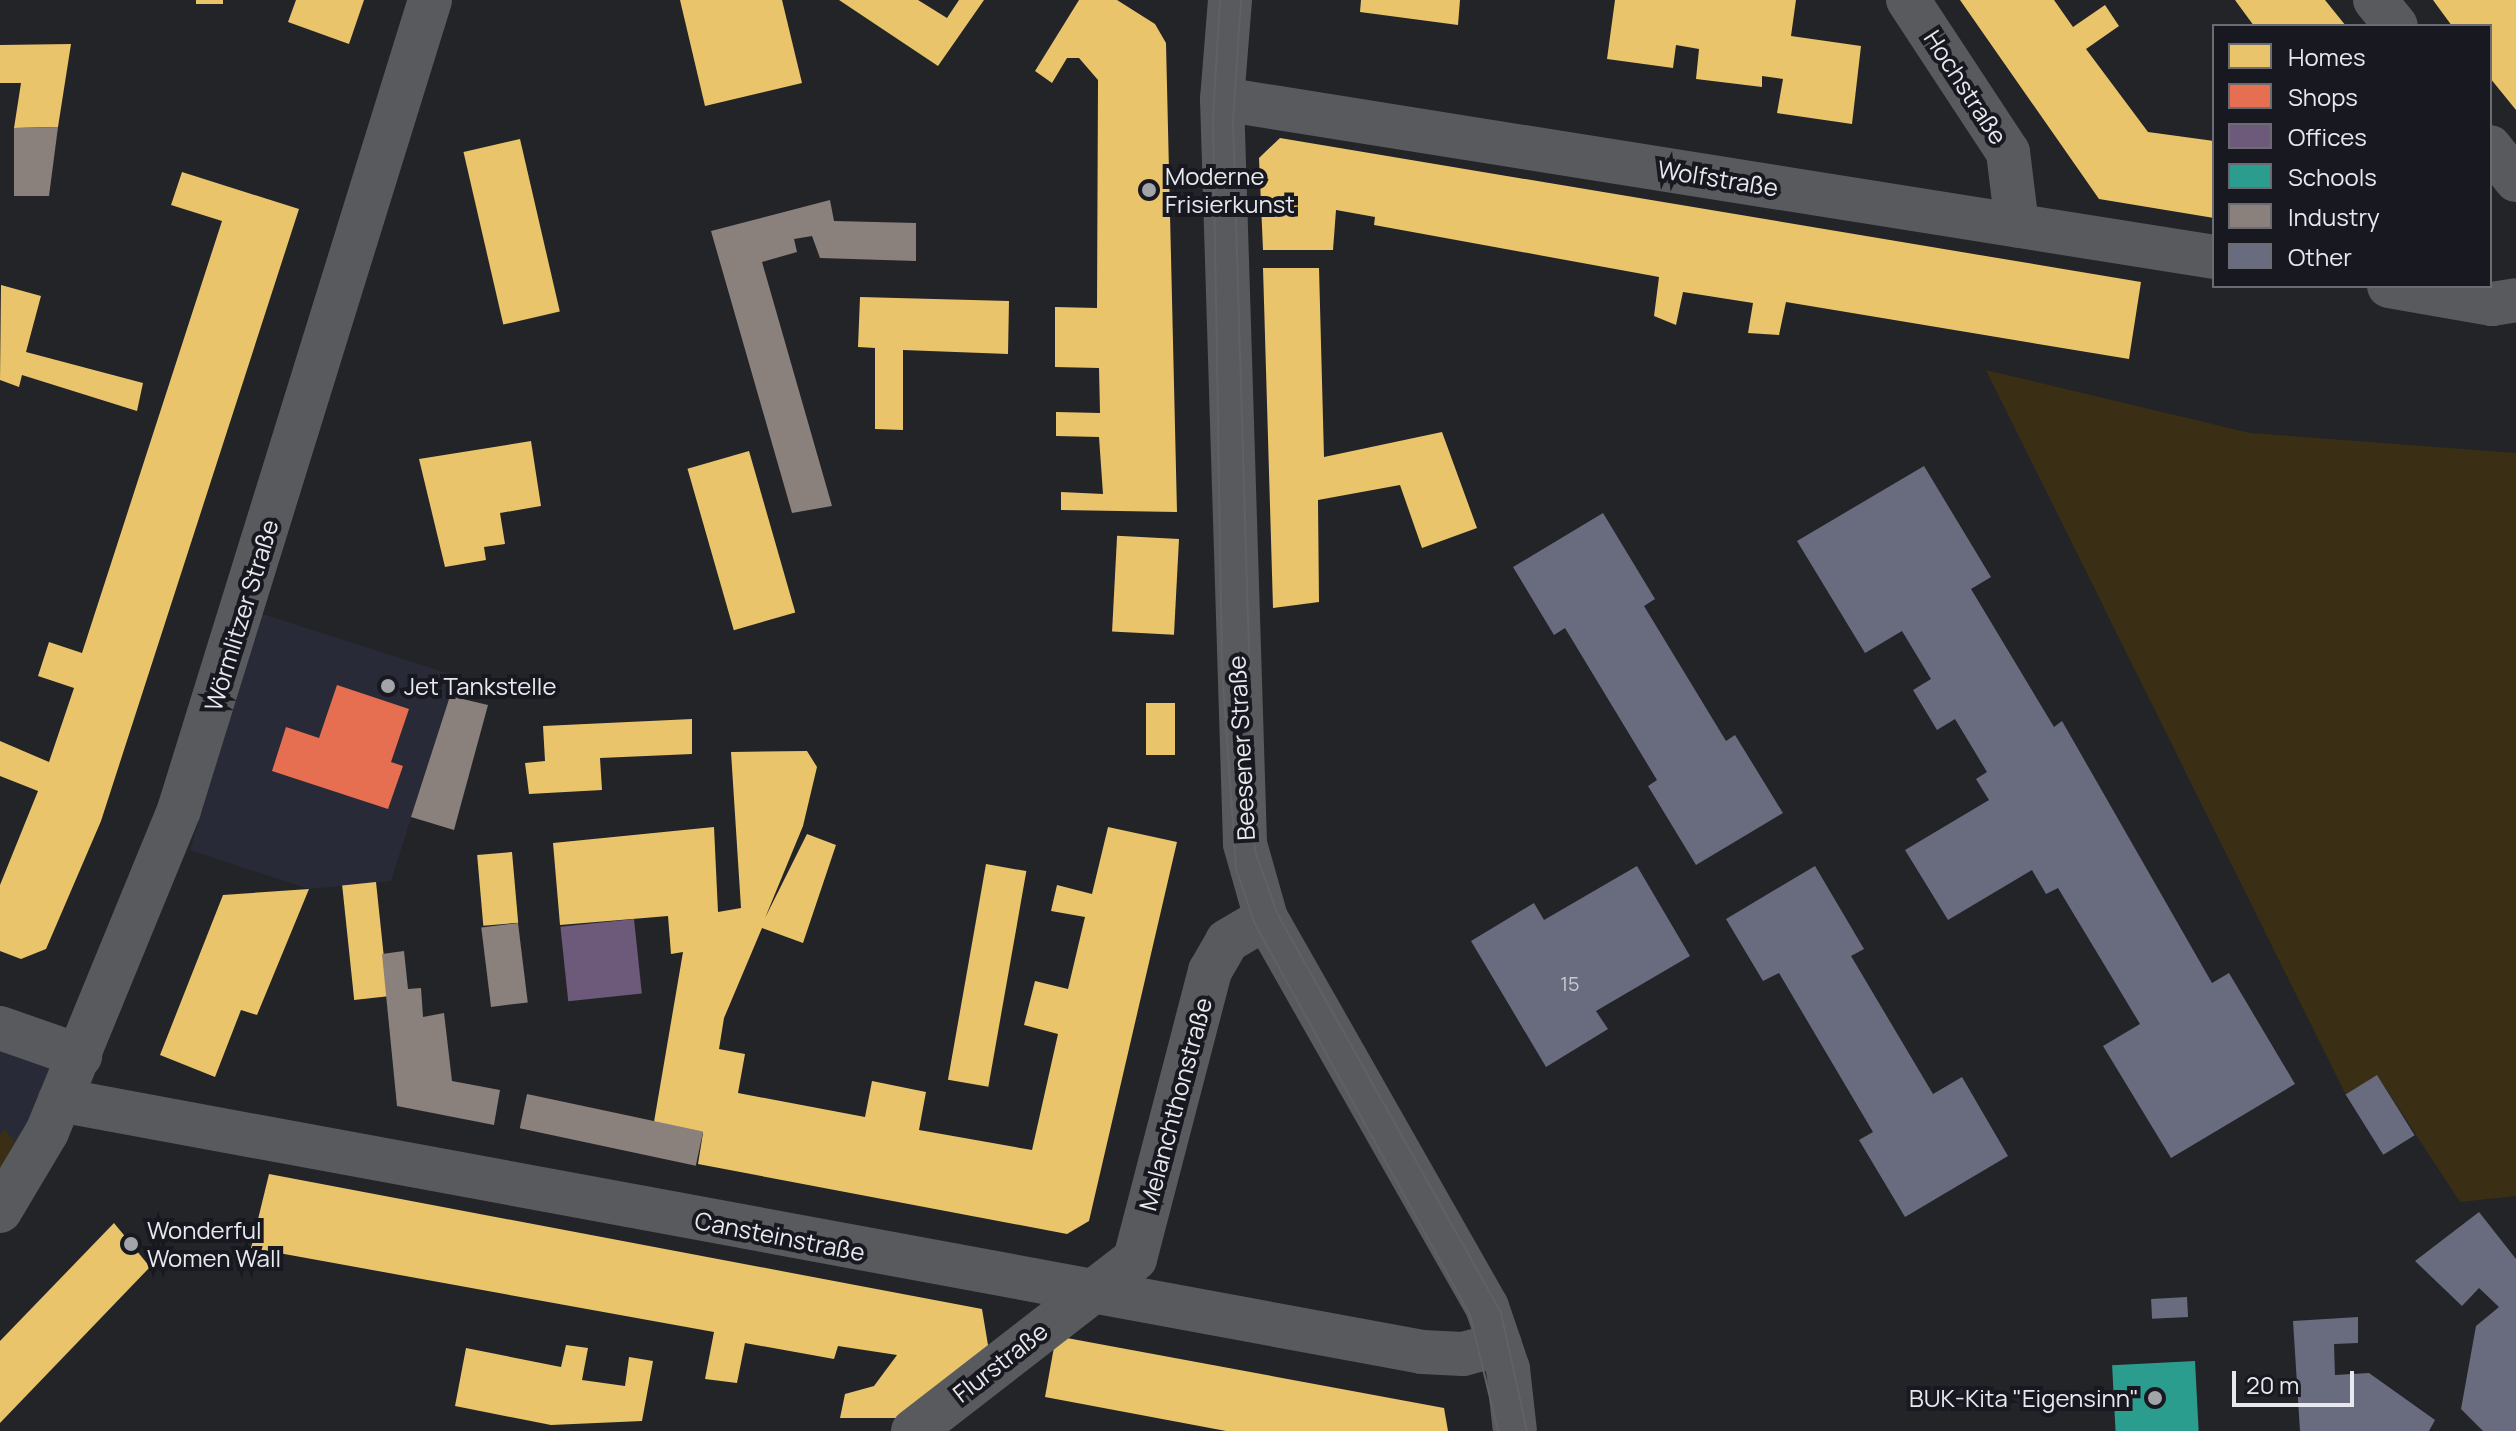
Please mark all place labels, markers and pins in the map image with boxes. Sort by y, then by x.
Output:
place label: Moderne Frisierkunst [1165,162,1295,218]
marker: Moderne Frisierkunst [1140,181,1158,199]
place label: Jet Tankstelle [404,672,556,700]
marker: Jet Tankstelle [379,677,397,695]
place label: Wonderful Women Wall [147,1216,281,1272]
marker: Wonderful Women Wall [122,1235,140,1253]
place label: BUK-Kita "Eigensinn" [1909,1384,2139,1412]
marker: BUK-Kita "Eigensinn" [2146,1389,2164,1407]

